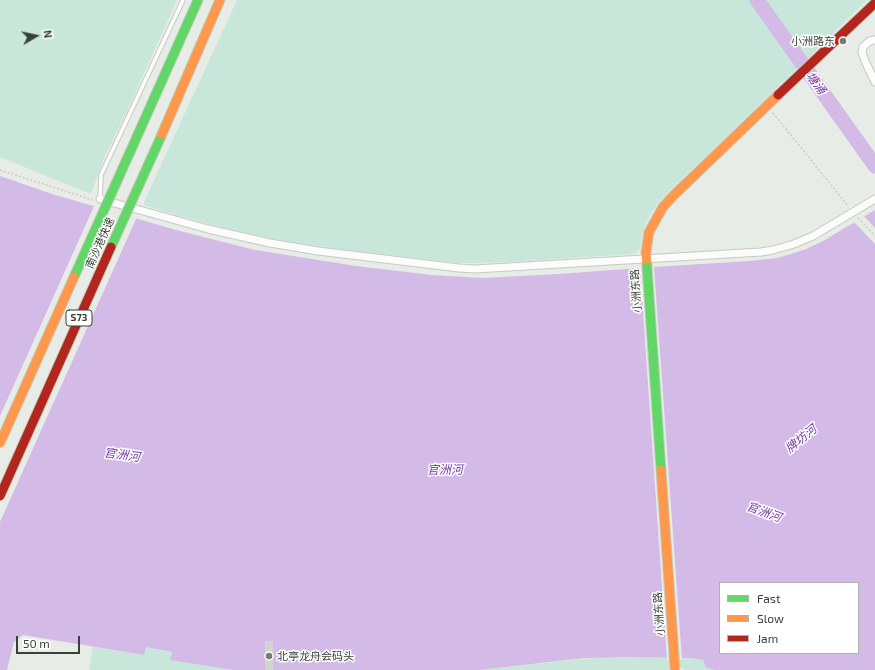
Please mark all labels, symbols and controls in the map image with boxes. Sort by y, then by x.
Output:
north arrow [16,16,56,56]
text: N [41,29,55,39]
place label: 小洲路东 [791,34,835,48]
marker: 小洲路东 [838,36,848,46]
water label: 塘涌 [803,69,829,97]
street label: 南沙港快速 [83,215,117,271]
street label: 小洲东路 [628,269,644,313]
road number: S73 [66,310,92,326]
water label: 牌坊河 [782,422,820,456]
water label: 官洲河 [103,445,141,465]
water label: 官洲河 [427,462,463,478]
water label: 官洲河 [745,499,783,525]
legend [719,582,859,654]
text: Fast [757,591,780,605]
street label: 小洲东路 [651,592,667,636]
text: Slow [757,611,784,625]
scale bar [18,628,82,654]
text: Jam [757,631,778,645]
text: 50 m [23,636,50,650]
place label: 北亭龙舟会码头 [277,649,354,663]
marker: 北亭龙舟会码头 [264,651,274,661]

